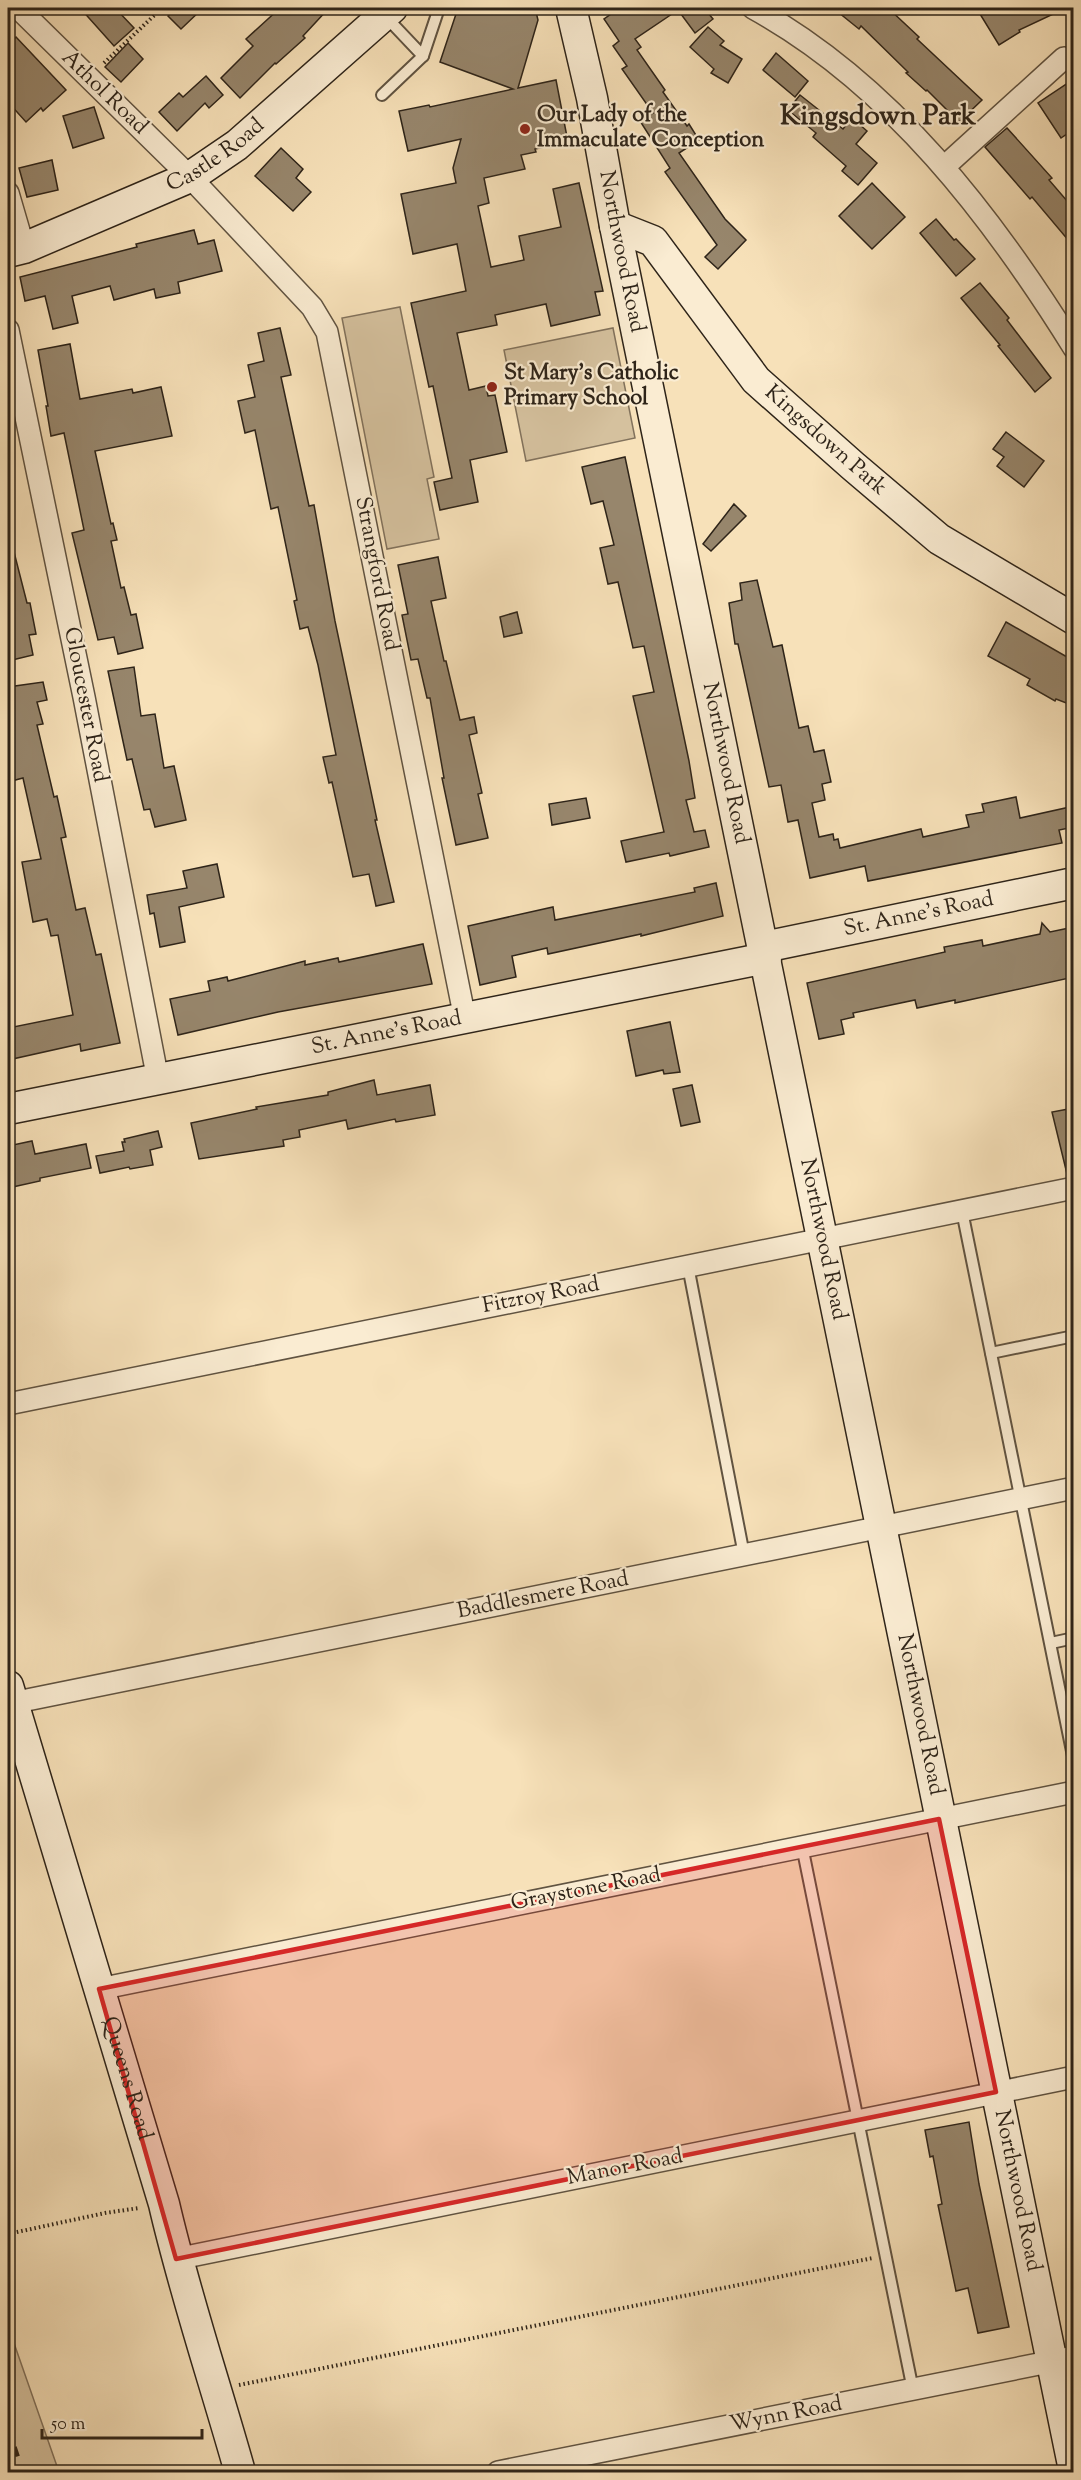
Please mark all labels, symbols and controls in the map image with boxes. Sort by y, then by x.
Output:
street label: Athol Road [53,43,155,143]
district label: Kingsdown Park [780,97,977,137]
place label: Our Lady of the Immaculate Conception [537,100,764,157]
street label: Castle Road [162,111,272,201]
marker: Our Lady of the Immaculate Conception [518,122,532,136]
street label: Northwood Road [589,168,652,336]
place label: St Mary's Catholic Primary School [504,358,679,415]
street label: Kingsdown Park [757,378,894,504]
marker: St Mary's Catholic Primary School [485,380,499,394]
street label: Strangford Road [345,494,407,654]
street label: Gloucester Road [54,625,116,785]
street label: Northwood Road [693,680,757,847]
street label: St. Anne's Road [841,884,997,946]
street label: St. Anne's Road [309,1003,464,1064]
street label: Northwood Road [790,1156,854,1323]
street label: Fitzroy Road [480,1269,602,1323]
street label: Baddlesmere Road [455,1564,631,1628]
street label: Northwood Road [887,1631,952,1798]
street label: Graystone Road [508,1860,664,1920]
street label: Queens Road [93,2013,160,2144]
street label: Northwood Road [985,2107,1049,2275]
street label: Manor Road [564,2141,686,2195]
street label: Wynn Road [727,2388,845,2442]
scale bar [42,2402,202,2440]
text: 50 m [50,2412,86,2438]

